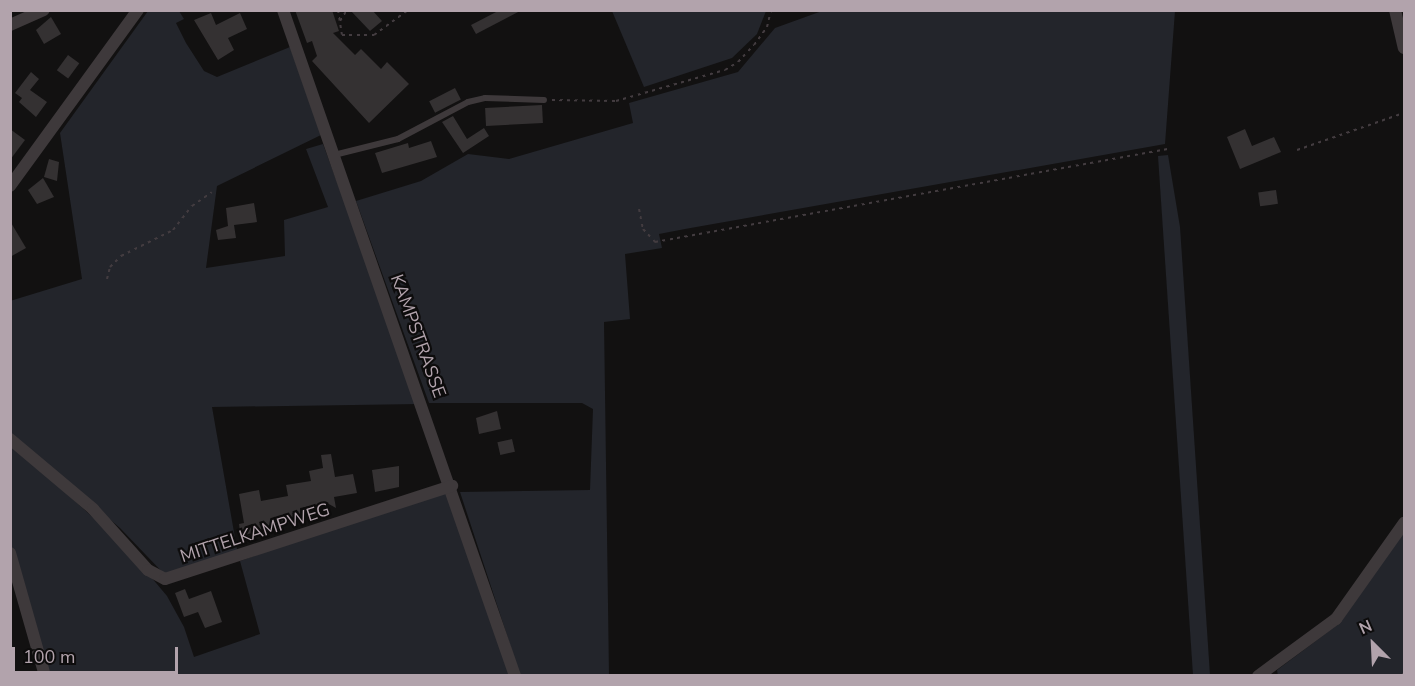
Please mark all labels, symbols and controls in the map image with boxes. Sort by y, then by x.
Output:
street label: KAMPSTRASSE [386,271,450,401]
street label: MITTELKAMPWEG [177,499,333,567]
north arrow [1343,614,1403,674]
text: N [1356,615,1376,640]
scale bar [15,635,182,673]
text: 100 m [23,645,75,669]

